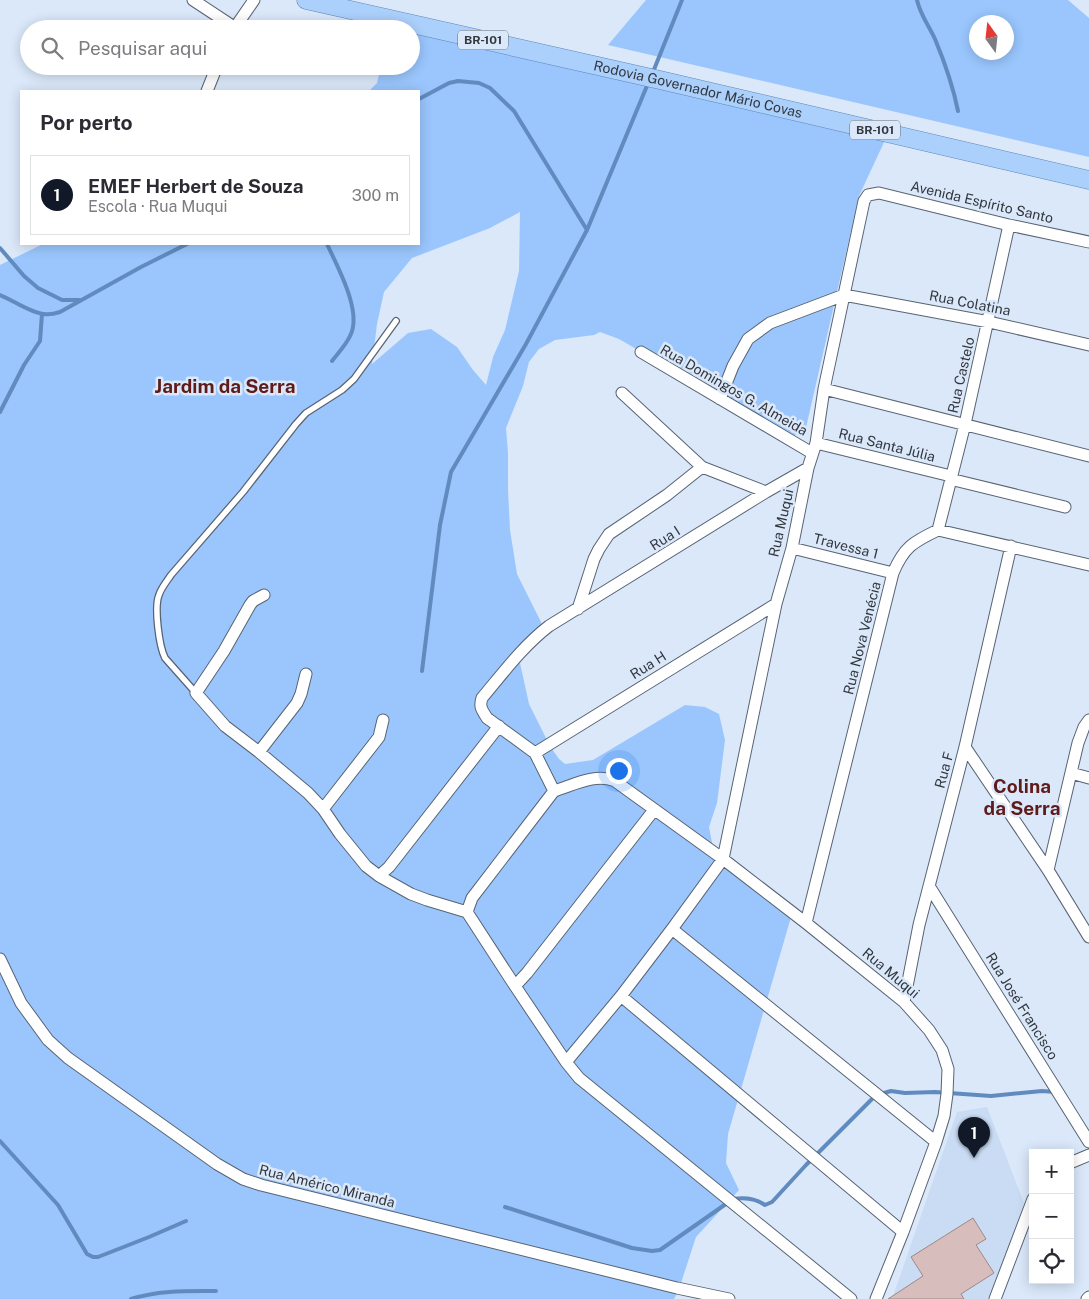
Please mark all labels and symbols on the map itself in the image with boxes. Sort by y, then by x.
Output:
north arrow [969,15,1014,60]
road number: BR-101 [458,30,508,50]
street label: Rodovia Governador Mário Covas [592,57,804,121]
road number: BR-101 [850,120,900,140]
street label: Avenida Espírito Santo [909,178,1055,226]
street label: Rua Colatina [928,287,1012,319]
street label: Rua Castelo [944,335,978,415]
street label: Rua Domingos G. Almeida [658,341,810,439]
district label: Jardim da Serra [155,375,295,397]
street label: Rua Santa Júlia [837,425,937,465]
street label: Rua Muqui [765,488,797,558]
street label: Rua I [647,523,683,553]
street label: Travessa 1 [812,530,880,562]
street label: Rua Nova Venécia [840,580,884,696]
street label: Rua H [627,648,669,682]
street label: Rua F [931,750,957,790]
your location [606,758,632,784]
district label: Colina da Serra [984,775,1060,819]
street label: Rua Muqui [859,945,923,1001]
street label: Rua José Francisco [983,950,1061,1063]
pin: 1 [958,1117,990,1158]
street label: Rua Américo Miranda [257,1161,397,1211]

